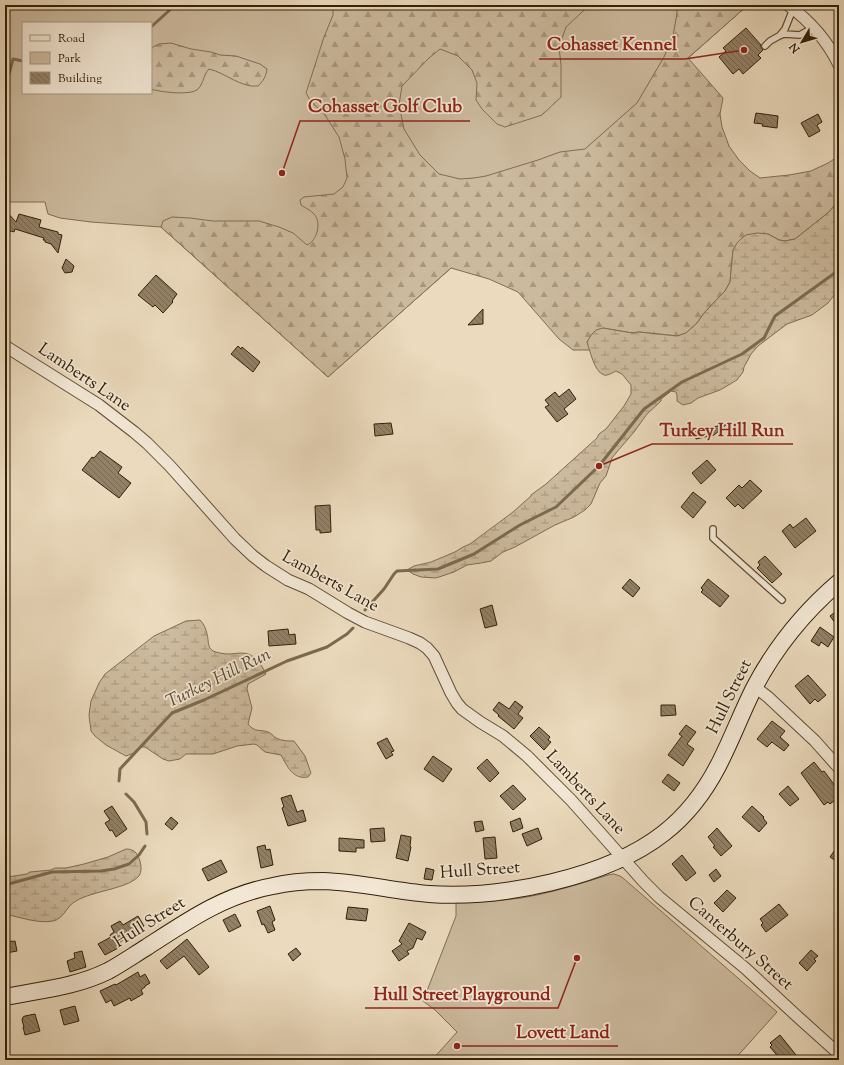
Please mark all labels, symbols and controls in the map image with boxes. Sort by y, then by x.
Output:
legend [22,22,152,94]
north arrow [782,22,822,62]
callout: Cohasset Kennel [539,29,685,59]
text: Road [58,30,85,48]
text: Cohasset Kennel [547,33,678,59]
text: N [786,39,805,57]
text: Park [58,50,81,68]
text: Building [58,70,102,88]
callout: Cohasset Golf Club [300,91,470,121]
text: Cohasset Golf Club [308,95,462,121]
street label: Lamberts Lane [33,338,135,418]
callout: Turkey Hill Run [652,414,793,444]
text: Turkey Hill Run [659,419,785,445]
street label: Lamberts Lane [277,545,383,619]
water label: Turkey Hill Run [162,642,276,716]
street label: Hull Street [702,656,758,738]
street label: Lamberts Lane [540,745,631,841]
street label: Hull Street [439,856,521,886]
street label: Hull Street [110,891,191,954]
street label: Canterbury Street [682,891,798,997]
callout: Hull Street Playground [365,978,558,1008]
text: Hull Street Playground [373,983,551,1009]
callout: Lovett Land [509,1016,618,1046]
text: Lovett Land [516,1021,610,1047]

